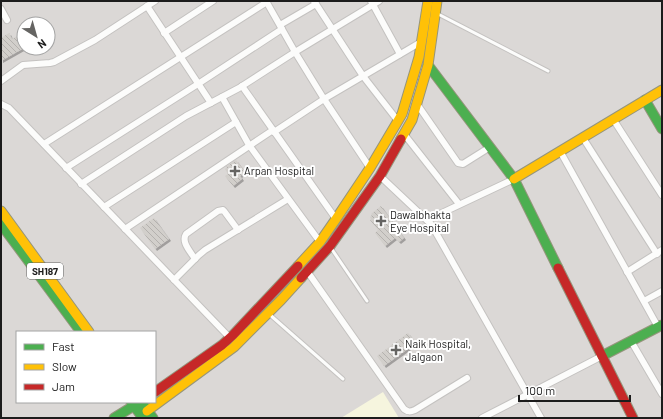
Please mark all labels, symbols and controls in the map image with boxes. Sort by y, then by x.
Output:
north arrow [16,16,56,56]
text: N [35,37,49,52]
place label: Arpan Hospital [244,164,314,177]
marker: Arpan Hospital [229,165,241,177]
place label: Dawalbhakta Eye Hospital [390,208,451,234]
marker: Dawalbhakta Eye Hospital [375,215,387,227]
road number: SH187 [27,263,63,279]
legend [16,331,156,403]
place label: Naik Hospital, Jalgaon [405,337,471,363]
text: Fast [52,339,75,353]
marker: Naik Hospital, Jalgaon [390,344,402,356]
text: Slow [52,359,77,373]
scale bar [519,377,630,403]
text: Jam [52,379,75,393]
text: 100 m [525,383,555,397]

